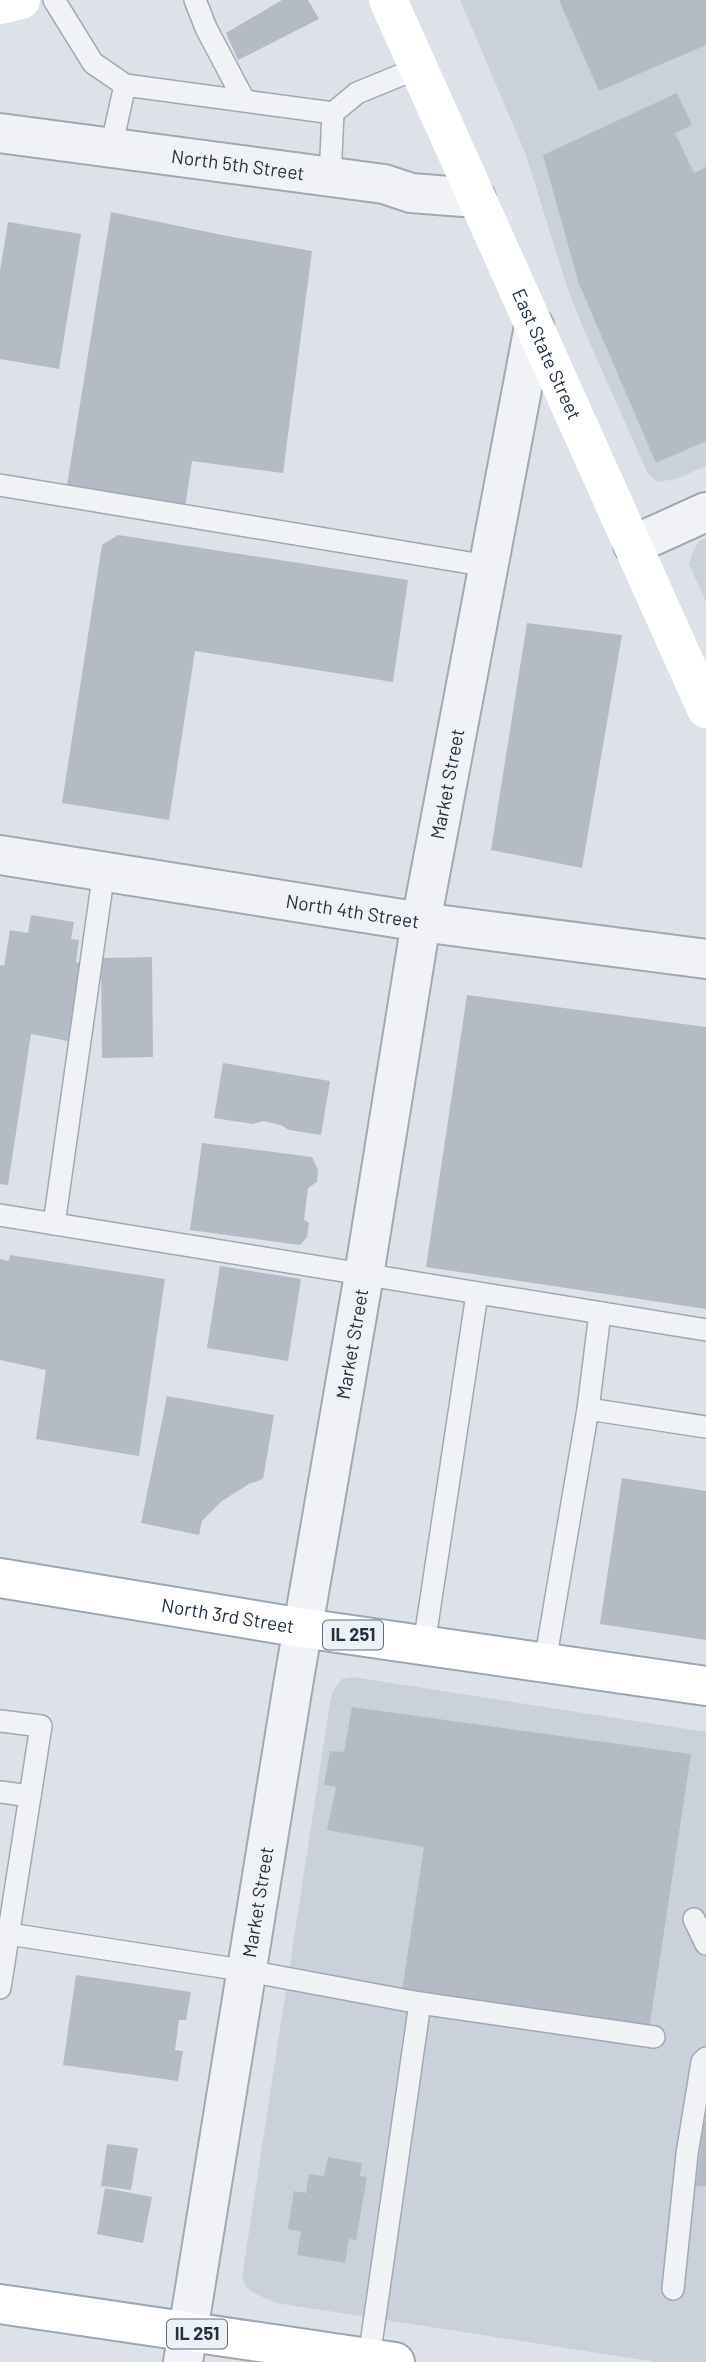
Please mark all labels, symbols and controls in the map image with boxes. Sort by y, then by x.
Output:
street label: North 5th Street [170,144,306,184]
street label: East State Street [508,285,587,423]
street label: Market Street [425,727,468,841]
street label: North 4th Street [284,889,421,933]
street label: Market Street [331,1287,372,1401]
street label: North 3rd Street [160,1593,296,1637]
road number: IL 251 [323,1620,383,1650]
street label: Market Street [237,1845,278,1959]
road number: IL 251 [167,2320,227,2348]

